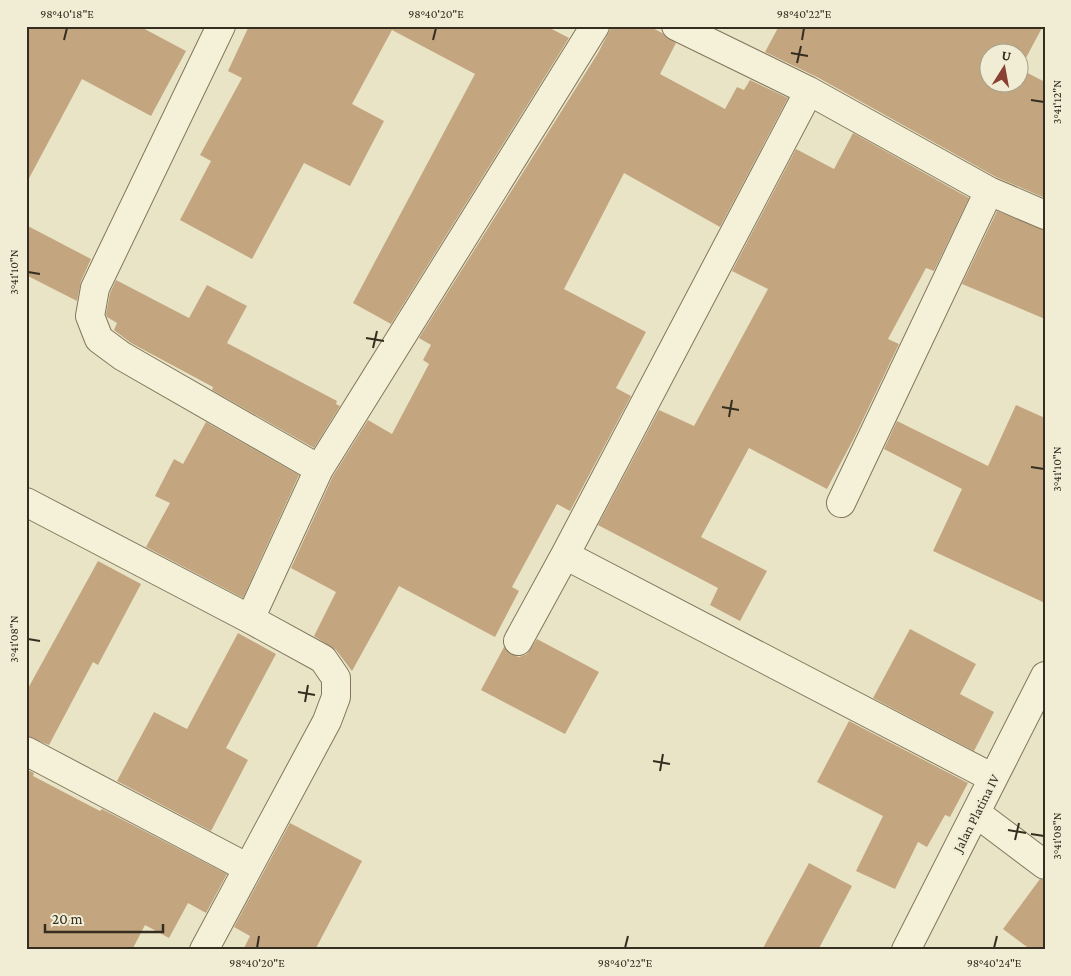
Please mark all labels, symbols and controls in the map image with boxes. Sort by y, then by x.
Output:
text: 98°40'18"E [40,7,94,21]
text: 98°40'20"E [408,7,464,21]
text: 98°40'22"E [777,7,832,21]
north arrow [978,42,1028,92]
text: U [1000,46,1013,64]
text: 3°41'12"N [1050,80,1064,124]
text: 3°41'10"N [7,249,21,295]
text: 3°41'10"N [1050,446,1064,492]
text: 3°41'08"N [7,615,21,663]
street label: Jalan Platina IV [949,771,1002,856]
text: 3°41'08"N [1050,812,1064,860]
scale bar [45,901,162,933]
text: 20 m [52,911,83,927]
text: 98°40'20"E [229,956,285,970]
text: 98°40'22"E [598,956,653,970]
text: 98°40'24"E [967,956,1022,970]

